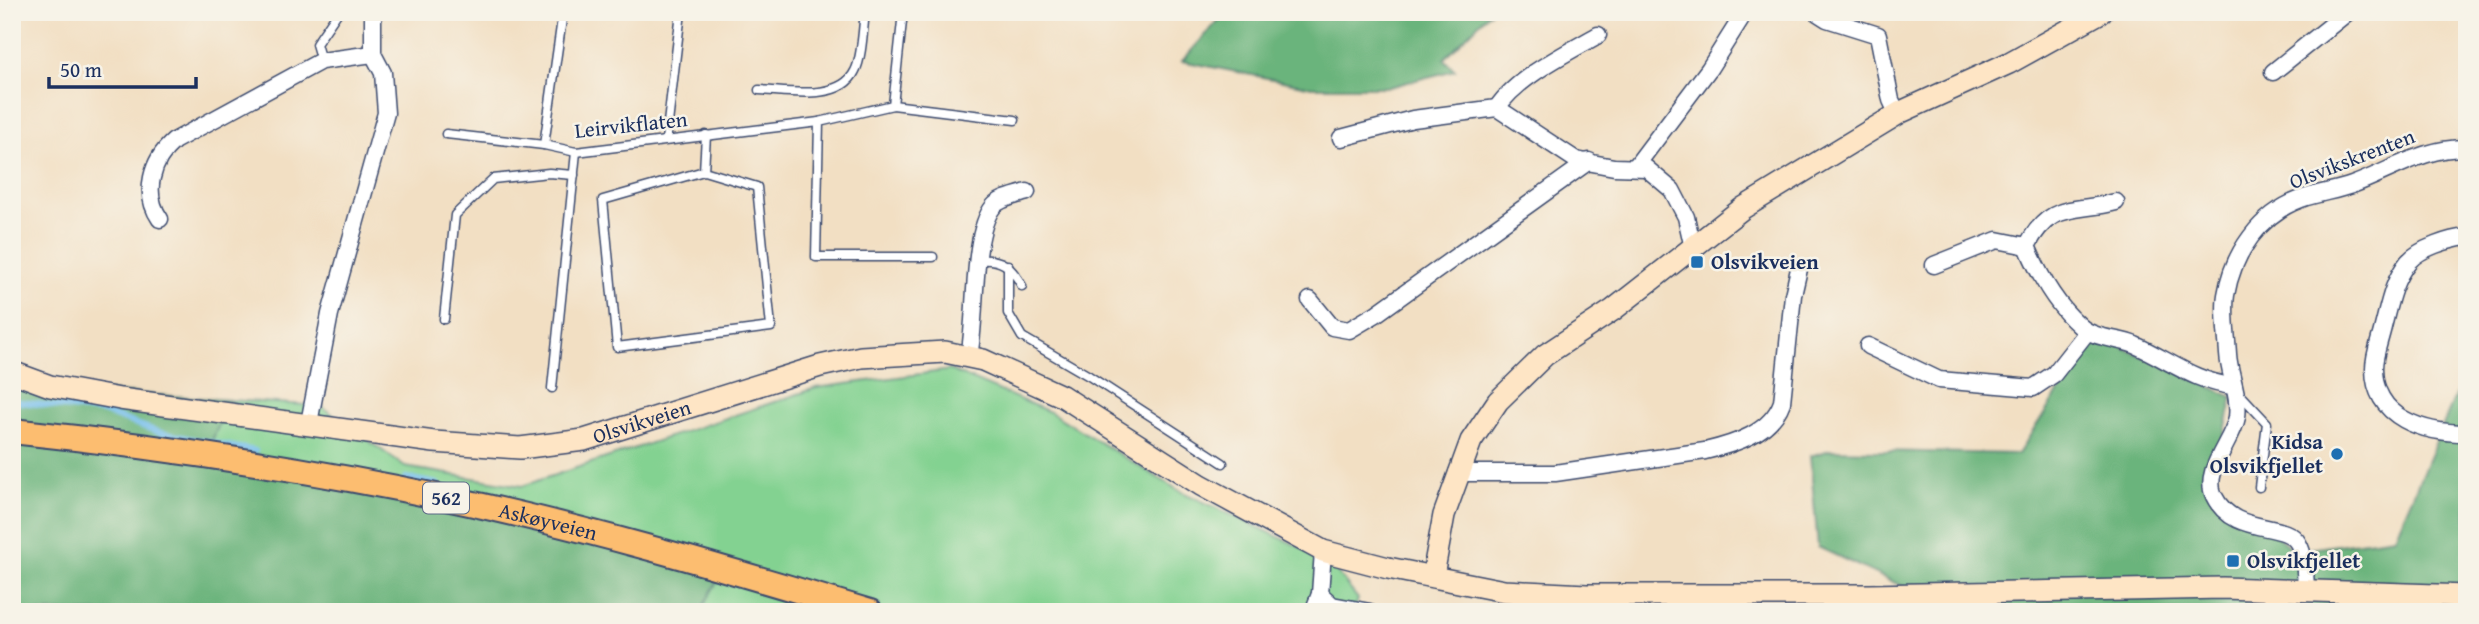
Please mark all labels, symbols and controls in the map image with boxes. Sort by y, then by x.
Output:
scale bar [49,46,196,90]
text: 50 m [60,54,102,85]
street label: Leirvikflaten [573,103,689,146]
street label: Olsvikskrenten [2285,120,2419,197]
place label: Olsvikveien [1711,246,1819,277]
marker: Olsvikveien [1689,254,1705,270]
street label: Olsvikveien [589,391,695,451]
place label: Kidsa Olsvikfjellet [2210,426,2323,481]
marker: Kidsa Olsvikfjellet [2329,446,2345,462]
road number: 562 [423,482,469,513]
street label: Askøyveien [496,494,601,548]
place label: Olsvikfjellet [2247,545,2360,576]
marker: Olsvikfjellet [2225,553,2241,569]

